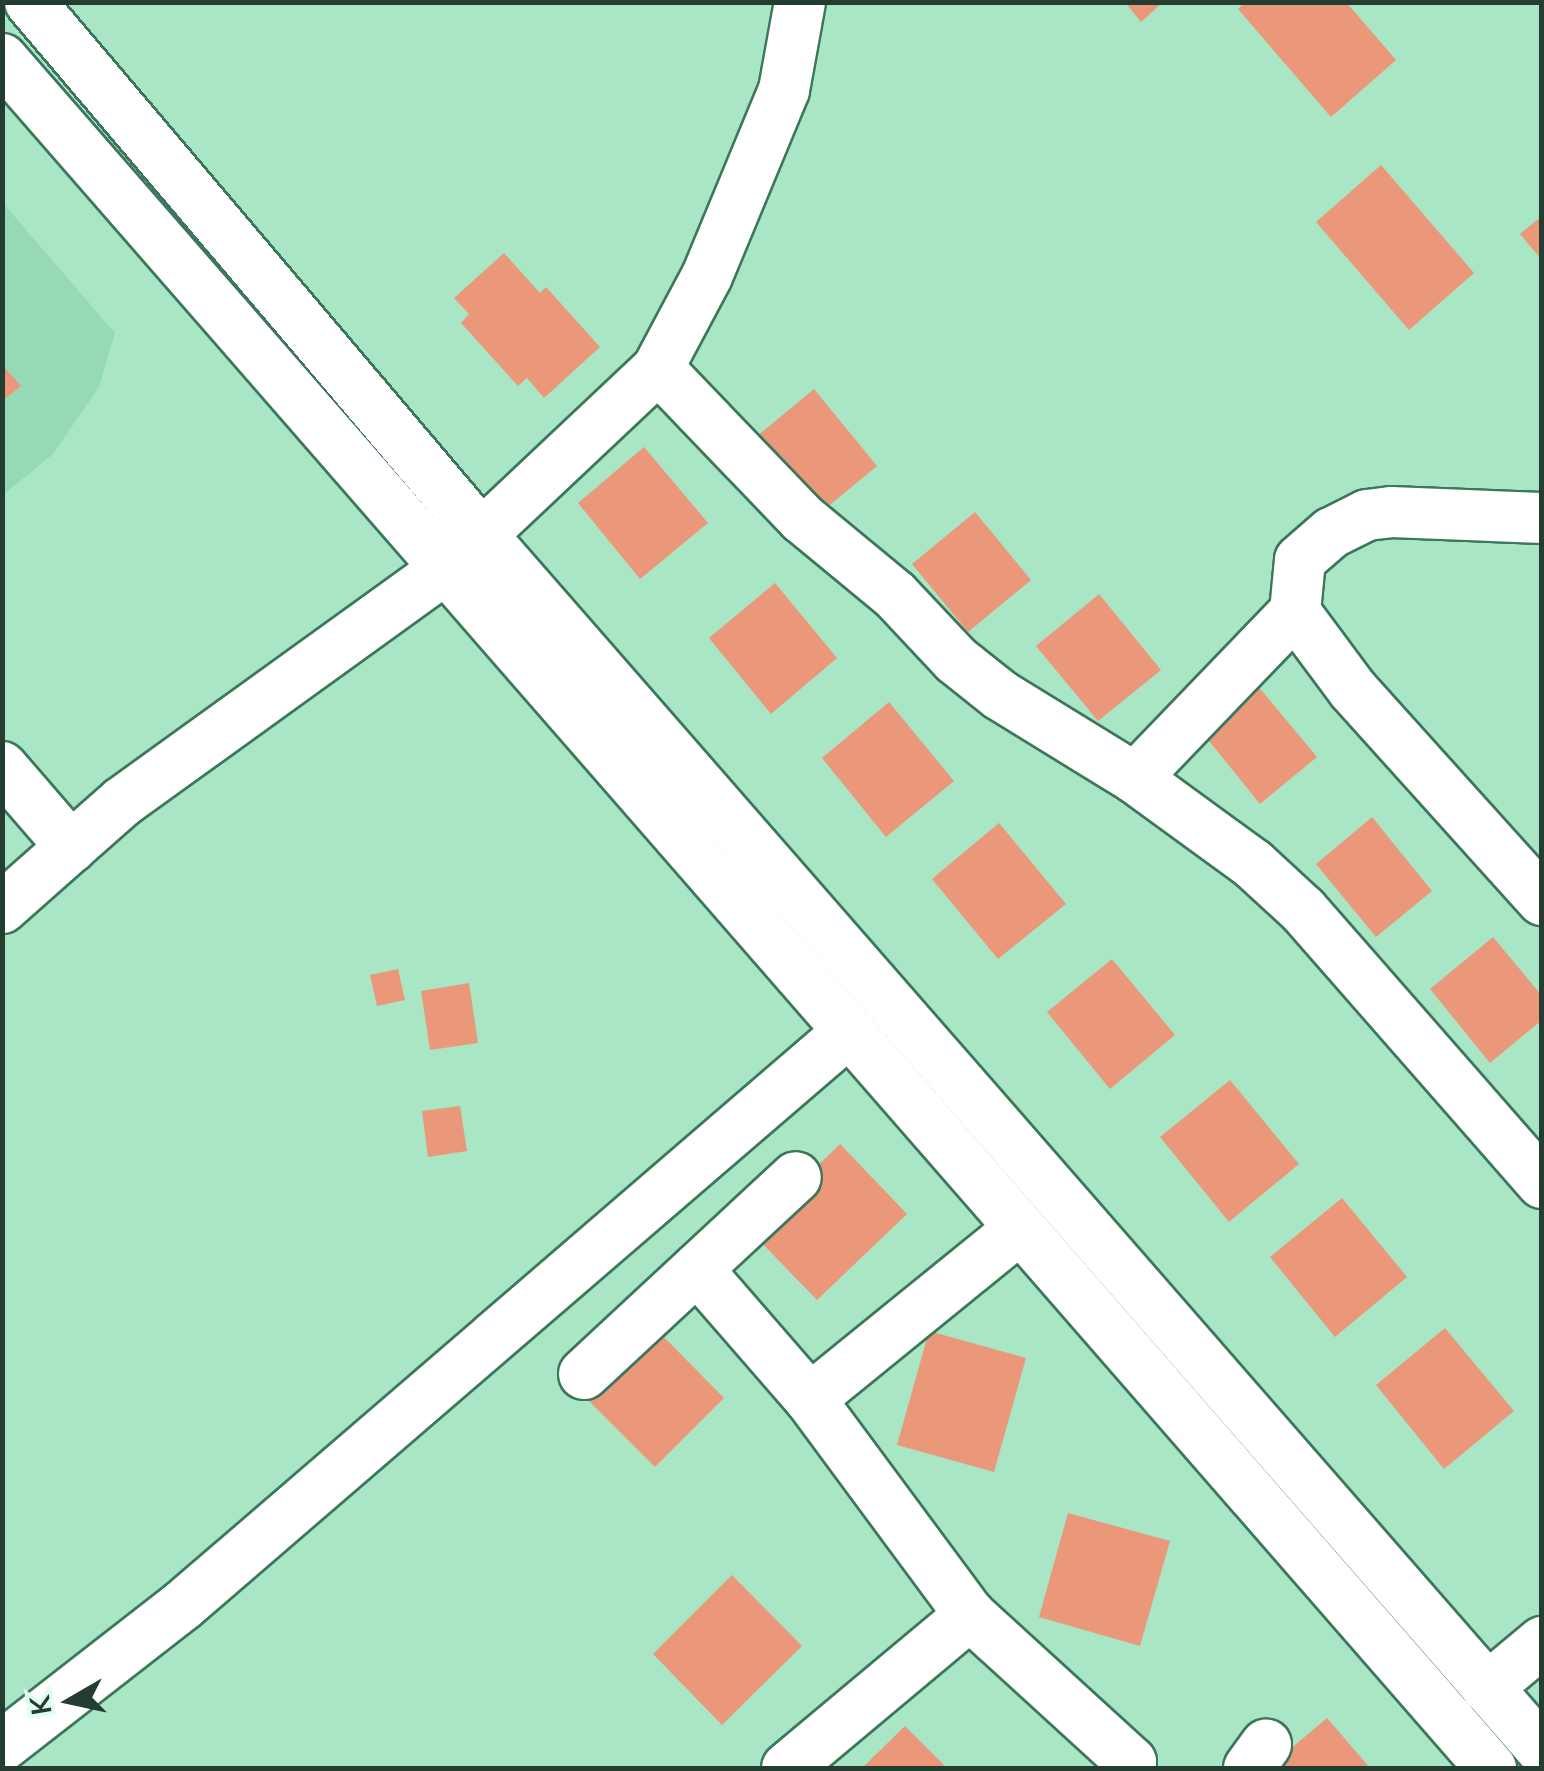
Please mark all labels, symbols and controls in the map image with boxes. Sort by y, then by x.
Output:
north arrow [20,1651,120,1751]
text: K [21,1694,59,1718]

